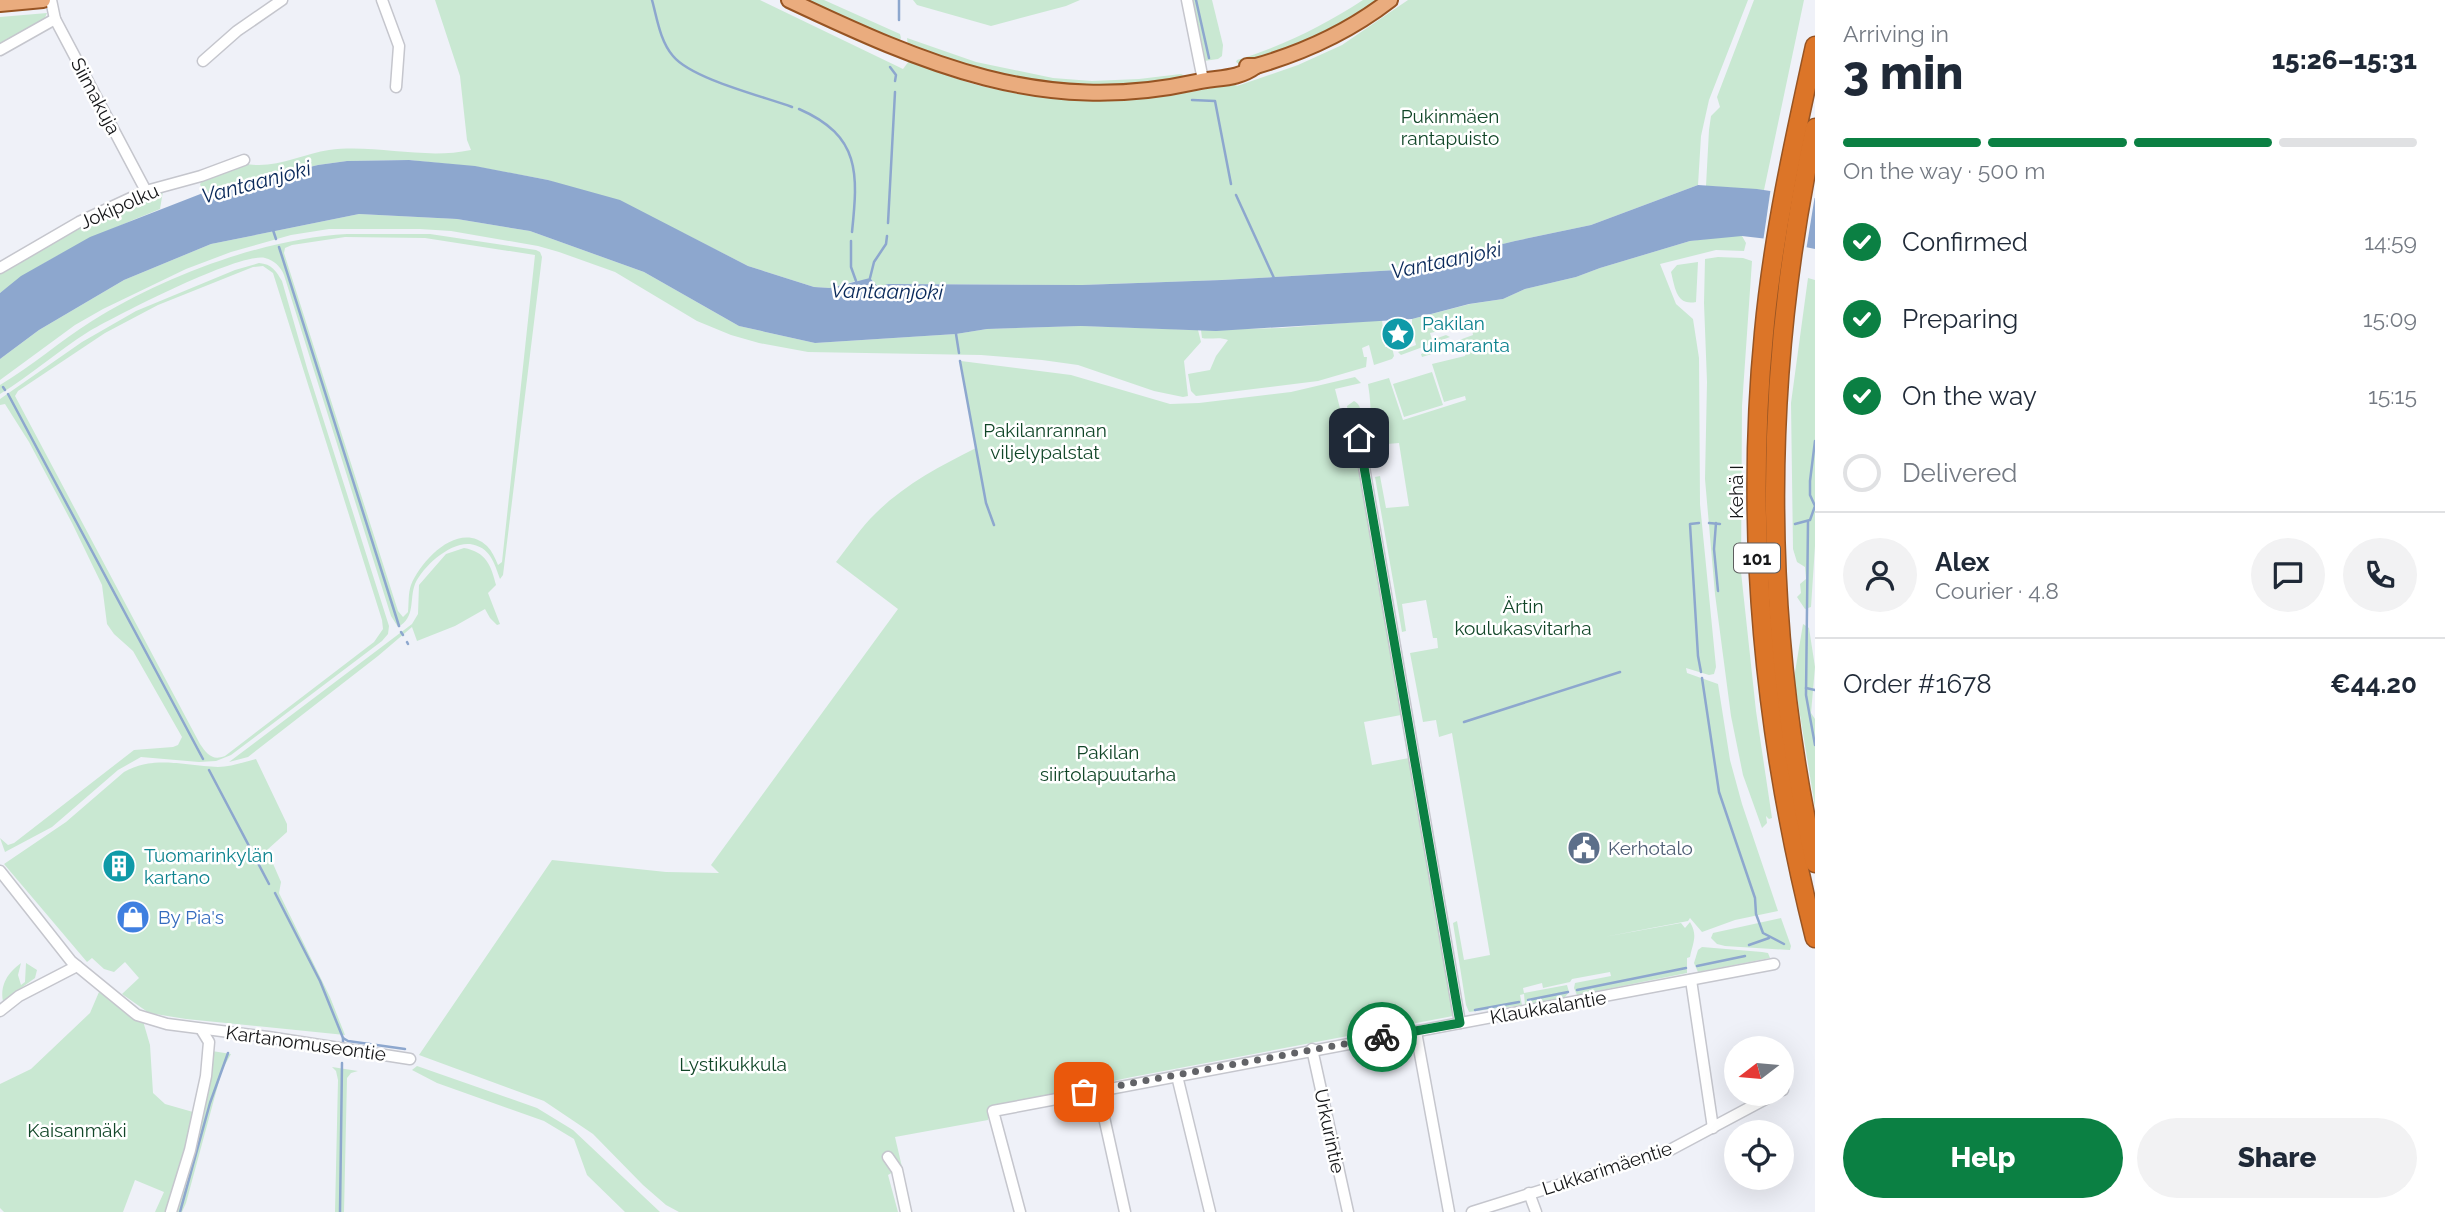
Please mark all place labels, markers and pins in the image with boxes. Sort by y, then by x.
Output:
place label: Pakilan uimaranta [1422,312,1510,356]
place icon: Pakilan uimaranta [1379,315,1417,353]
pin [1329,408,1389,468]
public building icon: Kerhotalo [1565,829,1603,867]
place label: Kerhotalo [1608,837,1693,859]
place label: Tuomarinkylän kartano [144,844,273,888]
building icon: Tuomarinkylän kartano [100,847,138,885]
shop icon: By Pia's [114,898,152,936]
place label: By Pia's [158,906,224,928]
pin [1054,1062,1114,1122]

